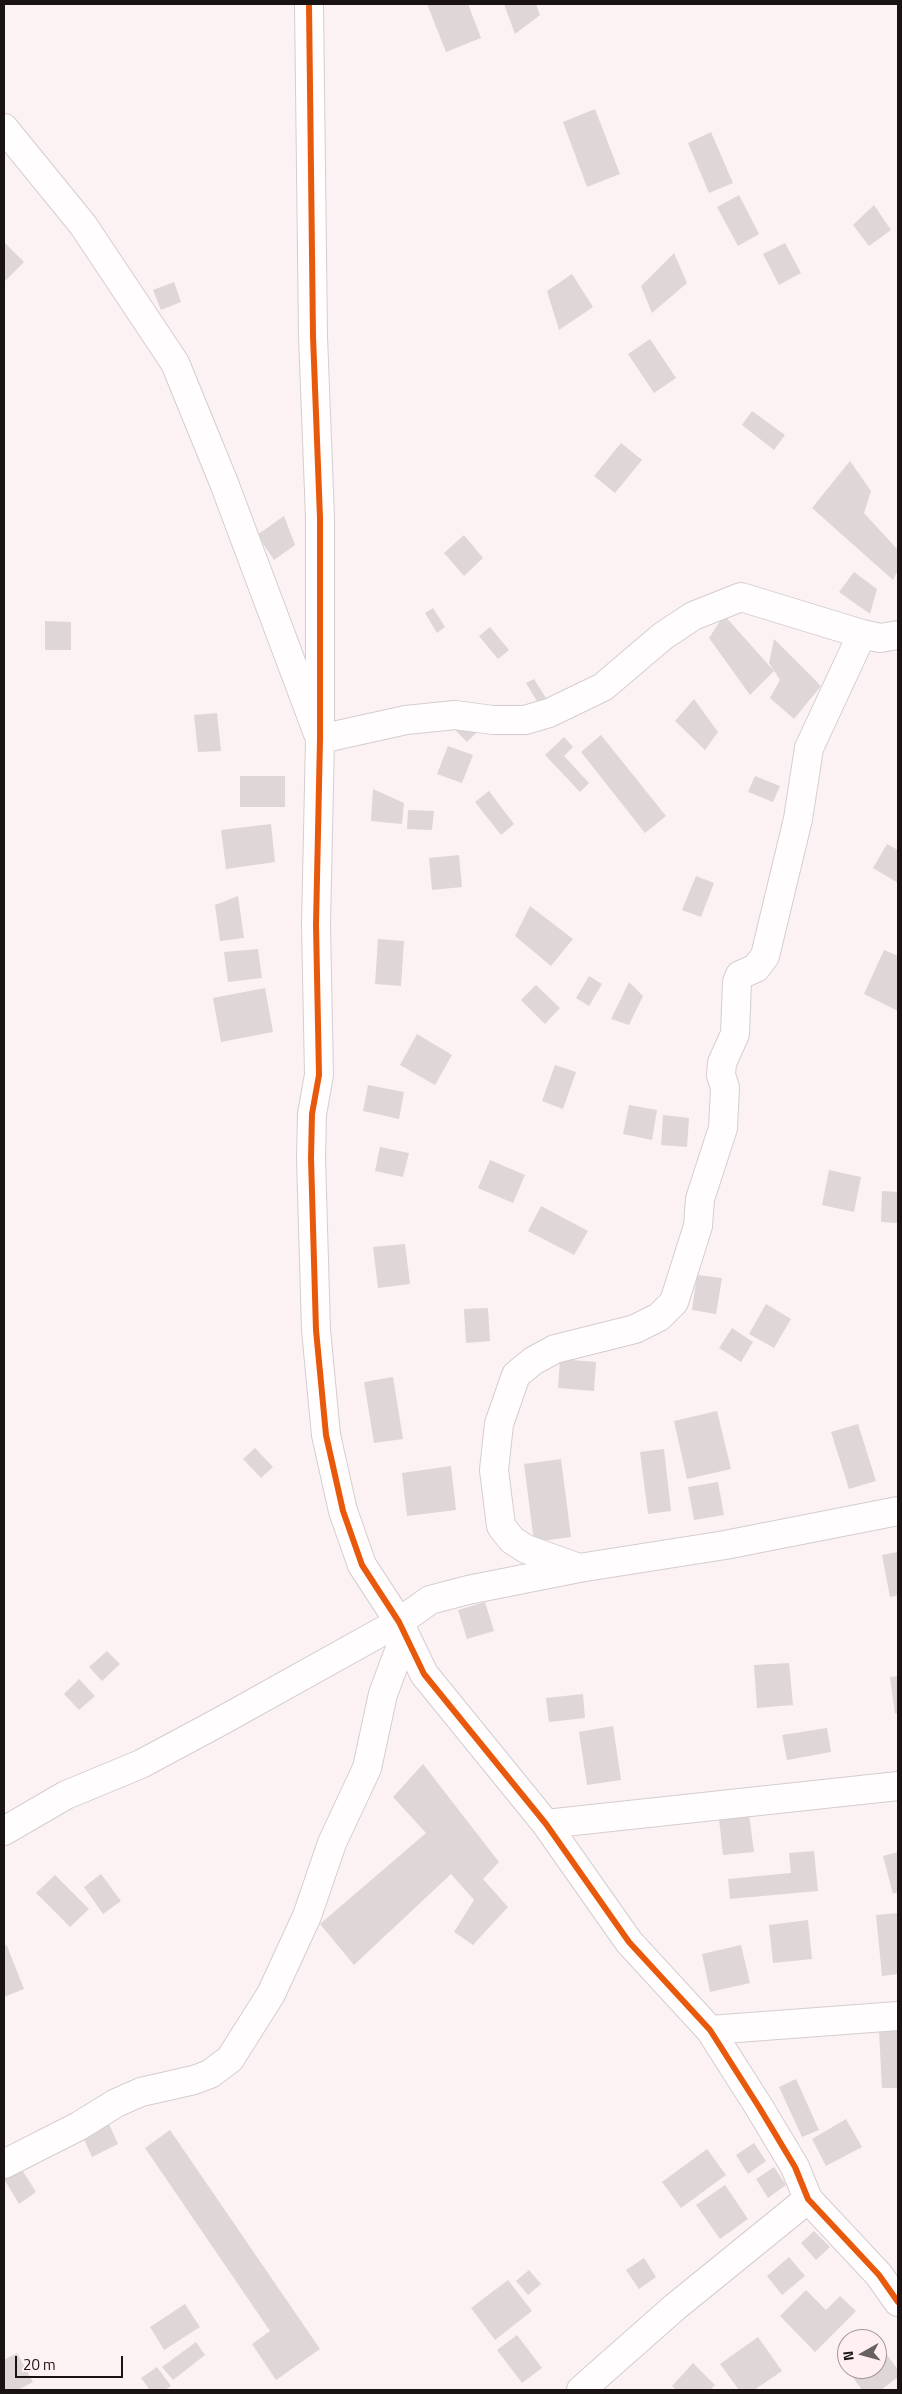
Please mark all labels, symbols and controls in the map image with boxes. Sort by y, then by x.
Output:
north arrow [837,2329,887,2379]
scale bar [18,2346,125,2378]
text: N [837,2350,859,2362]
text: 20 m [23,2353,56,2376]

